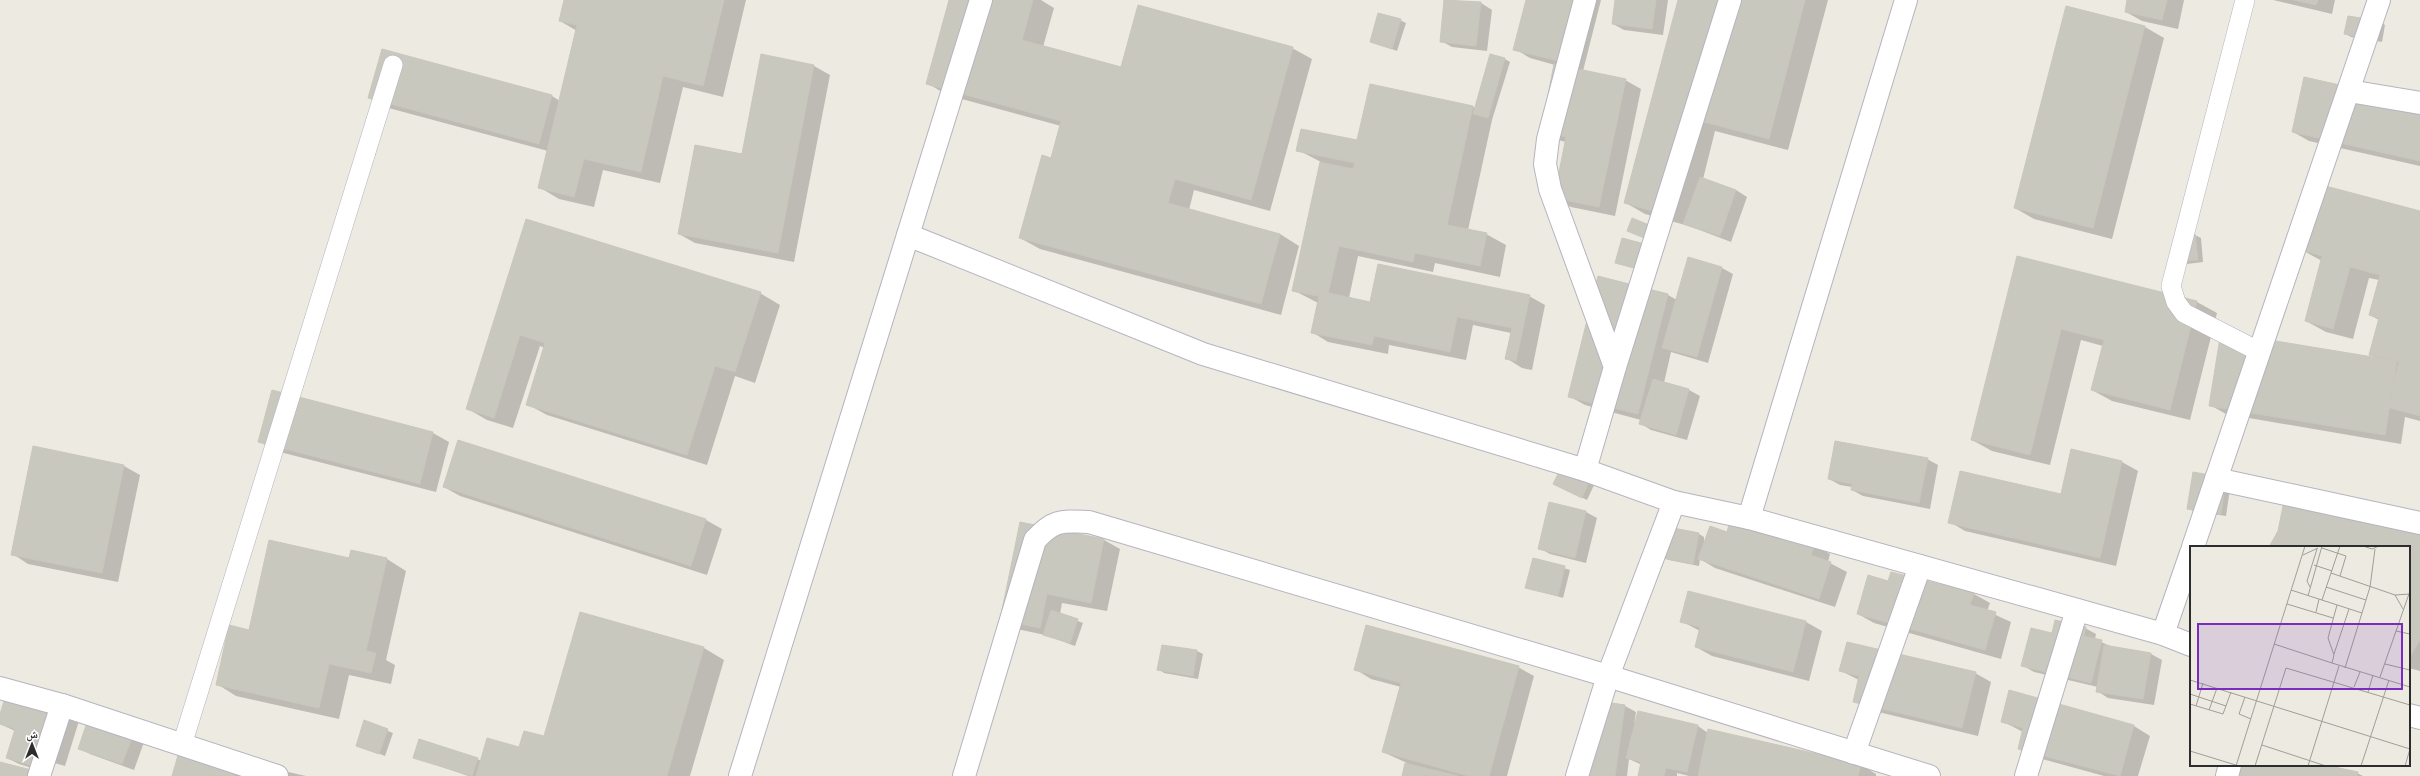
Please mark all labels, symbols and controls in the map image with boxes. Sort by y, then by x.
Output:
inset map [2190,546,2410,766]
north arrow [12,724,52,764]
text: ش [26,727,38,742]

